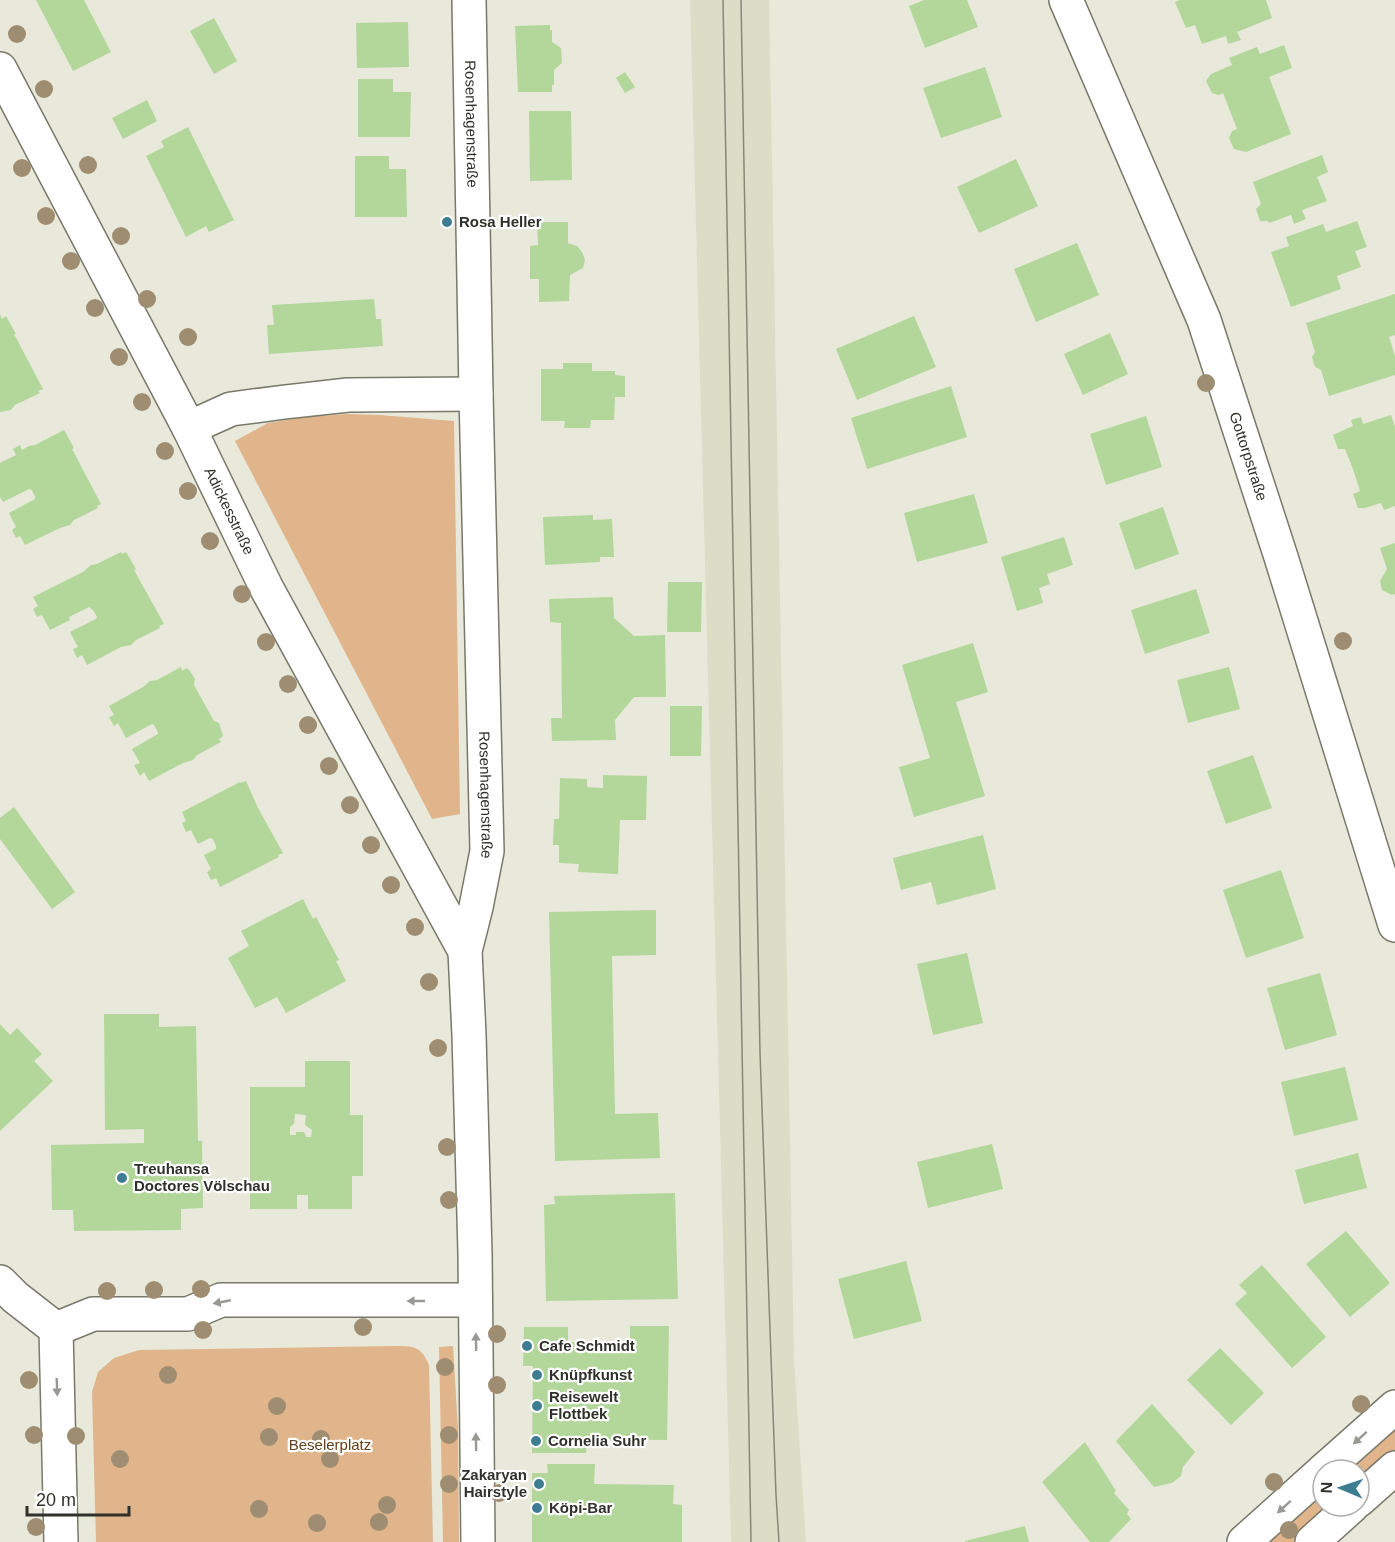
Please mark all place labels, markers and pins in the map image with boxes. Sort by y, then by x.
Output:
place label: Rosa Heller [459,213,542,230]
marker: Rosa Heller [440,215,454,229]
place label: Treuhansa Doctores Völschau [134,1160,270,1194]
marker: Treuhansa Doctores Völschau [115,1171,129,1185]
place label: Cafe Schmidt [539,1337,635,1354]
marker: Cafe Schmidt [520,1339,534,1353]
place label: Knüpfkunst [549,1366,632,1383]
marker: Knüpfkunst [530,1368,544,1382]
place label: Reisewelt Flottbek [549,1388,618,1422]
marker: Reisewelt Flottbek [530,1399,544,1413]
place label: Cornelia Suhr [548,1432,647,1449]
marker: Cornelia Suhr [529,1434,543,1448]
place label: Zakaryan Hairstyle [461,1466,527,1500]
marker: Zakaryan Hairstyle [532,1477,546,1491]
place label: Köpi-Bar [549,1499,612,1516]
marker: Köpi-Bar [530,1501,544,1515]

